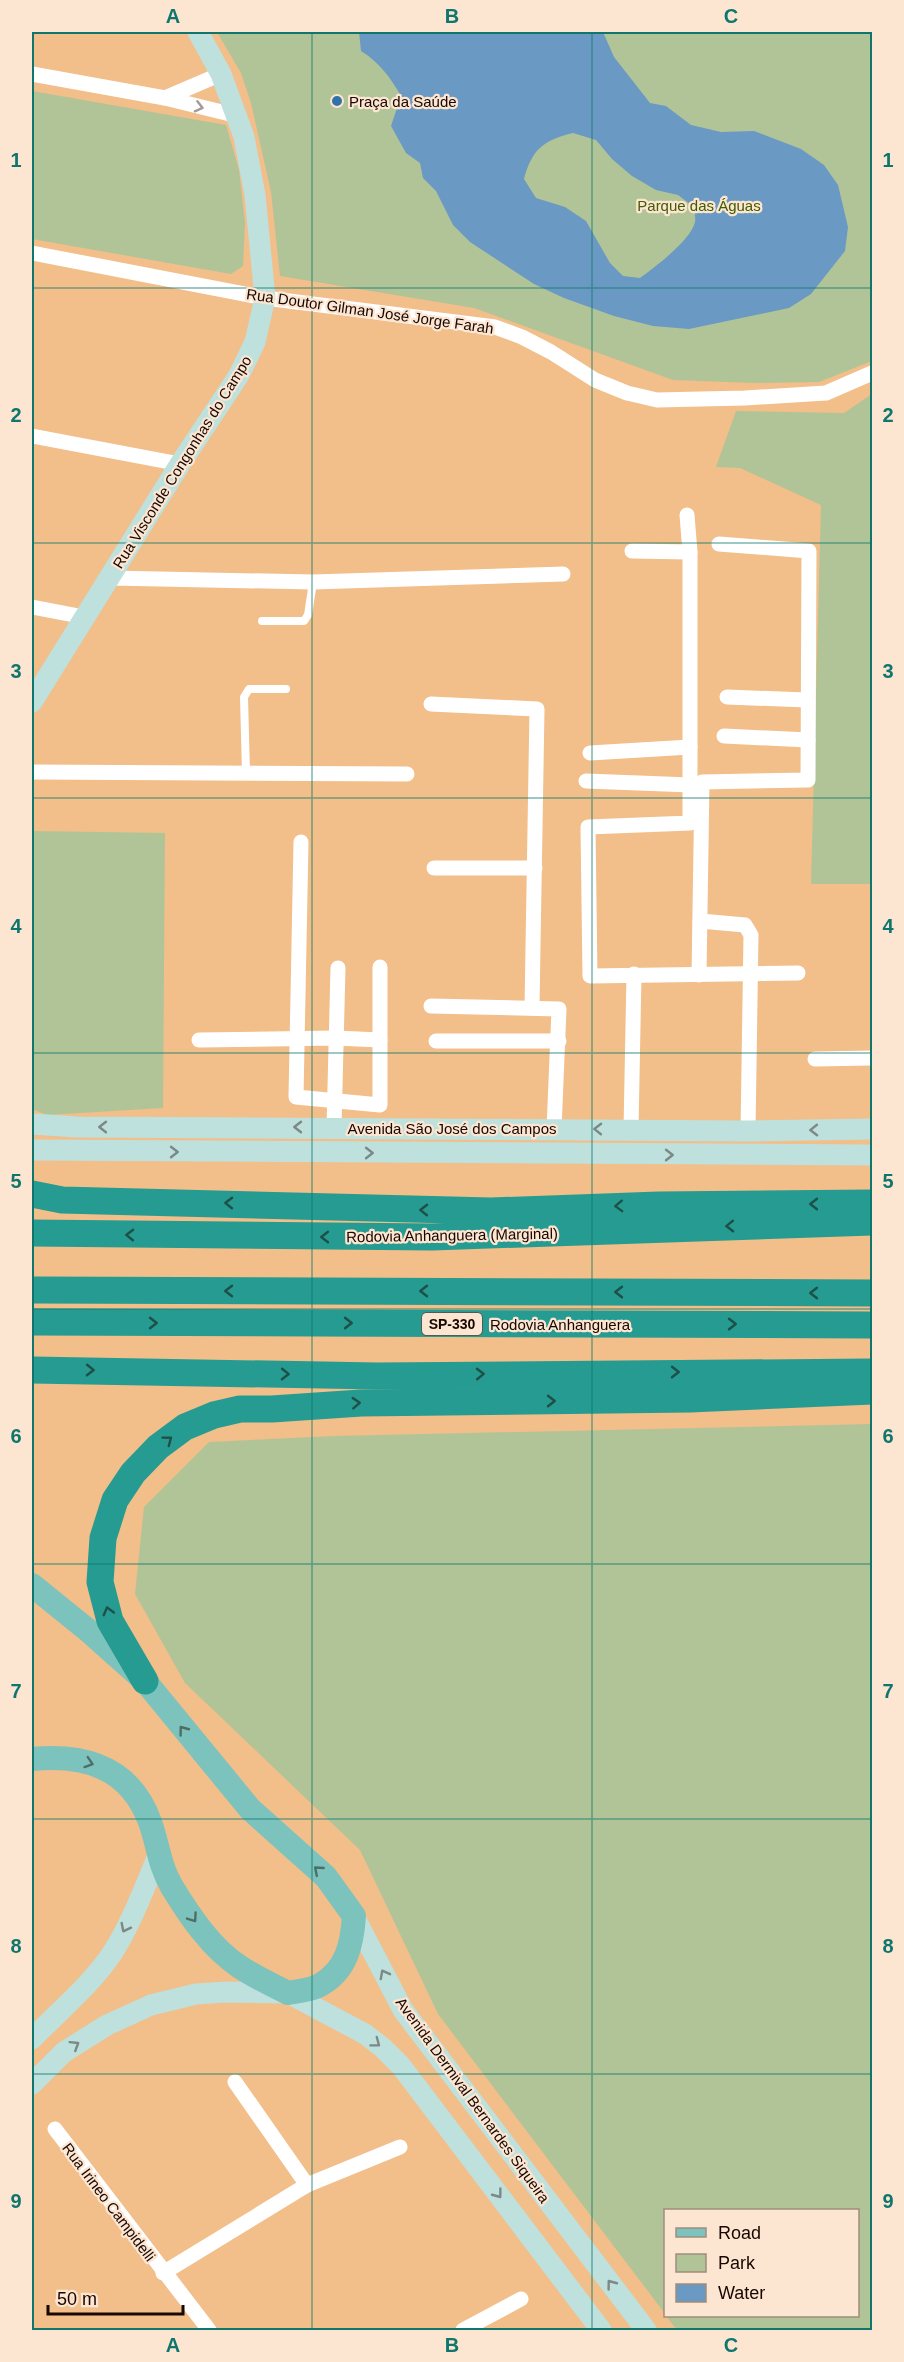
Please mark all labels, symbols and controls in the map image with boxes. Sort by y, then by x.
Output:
text: A [166,5,180,27]
text: B [445,5,459,27]
text: C [724,5,738,27]
place label: Praça da Saúde [349,93,457,110]
marker: Praça da Saúde [330,94,344,108]
one-way arrow [194,99,204,112]
text: 1 [10,149,22,171]
text: 1 [882,149,894,171]
park label: Parque das Águas [637,197,761,214]
street label: Rua Doutor Gilman José Jorge Farah [245,285,495,337]
street label: Rua Visconde Congonhas do Campo [109,353,255,571]
text: 2 [10,404,22,426]
text: 2 [882,404,894,426]
text: 3 [10,660,22,682]
text: 3 [882,660,894,682]
text: 4 [10,915,22,937]
text: 4 [882,915,894,937]
street label: Avenida São José dos Campos [347,1120,557,1137]
one-way arrow [99,1121,108,1133]
one-way arrow [294,1121,303,1133]
one-way arrow [594,1123,603,1136]
one-way arrow [810,1124,819,1136]
one-way arrow [169,1146,178,1158]
one-way arrow [364,1147,373,1159]
one-way arrow [664,1149,673,1161]
text: 5 [10,1170,22,1192]
text: 5 [882,1170,894,1192]
one-way arrow [225,1197,234,1209]
one-way arrow [810,1198,819,1210]
one-way arrow [615,1200,624,1213]
one-way arrow [420,1204,429,1216]
one-way arrow [726,1220,735,1232]
street label: Rodovia Anhanguera (Marginal) [346,1225,558,1245]
one-way arrow [126,1228,135,1241]
one-way arrow [321,1231,330,1243]
one-way arrow [225,1285,234,1297]
one-way arrow [420,1285,429,1297]
one-way arrow [615,1286,624,1298]
one-way arrow [810,1287,819,1299]
road number: SP-330 [422,1313,482,1335]
street label: Rodovia Anhanguera [490,1316,631,1333]
one-way arrow [148,1317,157,1329]
one-way arrow [343,1317,352,1329]
one-way arrow [727,1318,736,1330]
one-way arrow [85,1364,94,1376]
one-way arrow [670,1366,679,1378]
one-way arrow [280,1368,289,1380]
one-way arrow [475,1368,484,1381]
one-way arrow [546,1395,555,1407]
one-way arrow [351,1397,360,1410]
text: 6 [10,1425,22,1447]
text: 6 [882,1425,894,1447]
one-way arrow [162,1436,173,1447]
one-way arrow [102,1606,115,1616]
text: 7 [10,1680,22,1702]
text: 7 [882,1680,894,1702]
one-way arrow [180,1725,191,1736]
one-way arrow [83,1756,94,1768]
one-way arrow [314,1866,325,1877]
one-way arrow [186,1911,197,1922]
one-way arrow [121,1922,133,1933]
text: 8 [10,1935,22,1957]
text: 8 [882,1935,894,1957]
one-way arrow [380,1970,391,1981]
street label: Avenida Dermival Bernardes Siqueira [393,1994,554,2207]
one-way arrow [369,2035,380,2046]
one-way arrow [69,2041,79,2053]
street label: Rua Irineo Campidelli [59,2140,159,2264]
one-way arrow [490,2188,501,2199]
text: 9 [10,2190,22,2212]
text: 9 [882,2190,894,2212]
legend [664,2209,859,2317]
text: Road [718,2223,761,2243]
text: Park [718,2253,756,2273]
scale bar [48,2278,183,2316]
one-way arrow [607,2280,618,2291]
text: Water [718,2283,765,2303]
text: 50 m [57,2289,97,2309]
text: A [166,2334,180,2356]
text: B [445,2334,459,2356]
text: C [724,2334,738,2356]

